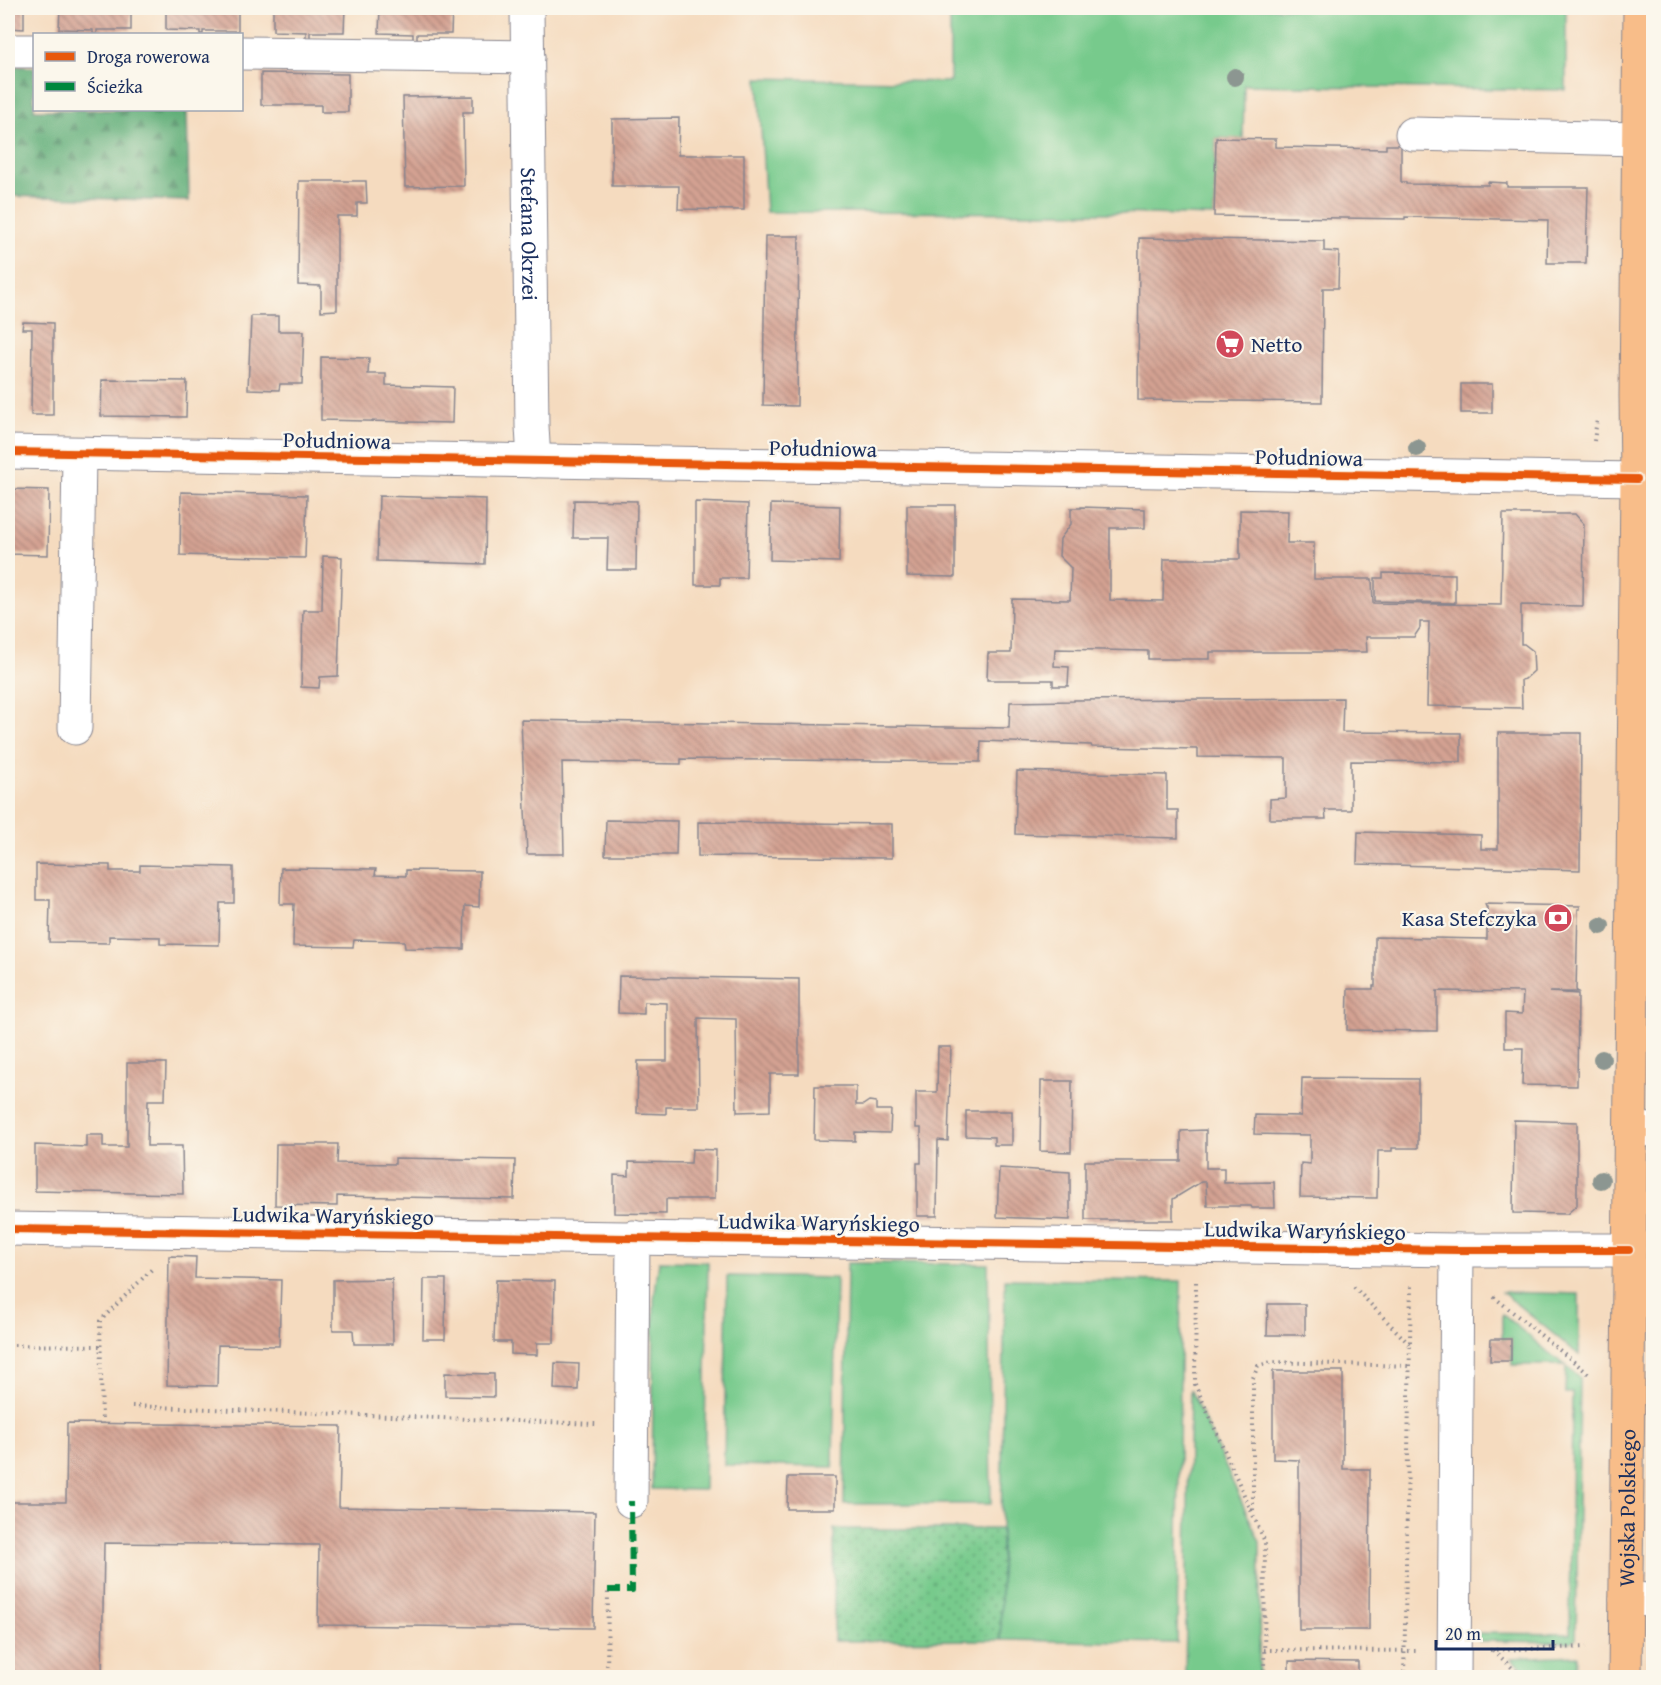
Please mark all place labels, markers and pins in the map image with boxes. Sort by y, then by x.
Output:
supermarket icon: Netto [1214,328,1246,360]
place label: Netto [1251,328,1302,360]
place label: Kasa Stefczyka [1402,902,1538,934]
bank icon: Kasa Stefczyka [1542,902,1574,934]

